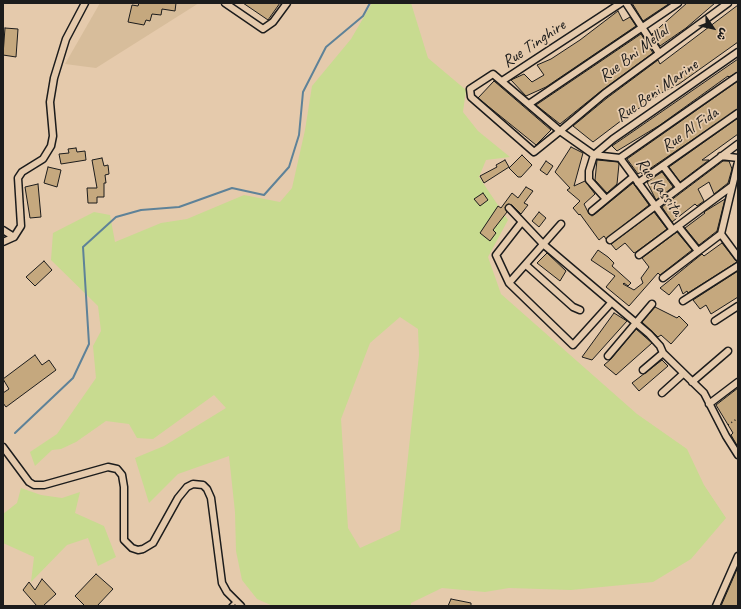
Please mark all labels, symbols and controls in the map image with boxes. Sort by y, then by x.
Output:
north arrow [693,8,733,48]
street label: Rue Tinghire [499,15,569,73]
street label: Rue Bni Mellal [595,21,673,87]
text: ش [714,26,732,44]
street label: Rue Beni Marine [612,55,702,127]
street label: Rue Al Fida [658,103,722,157]
street label: Rue Kassita [631,154,687,220]

